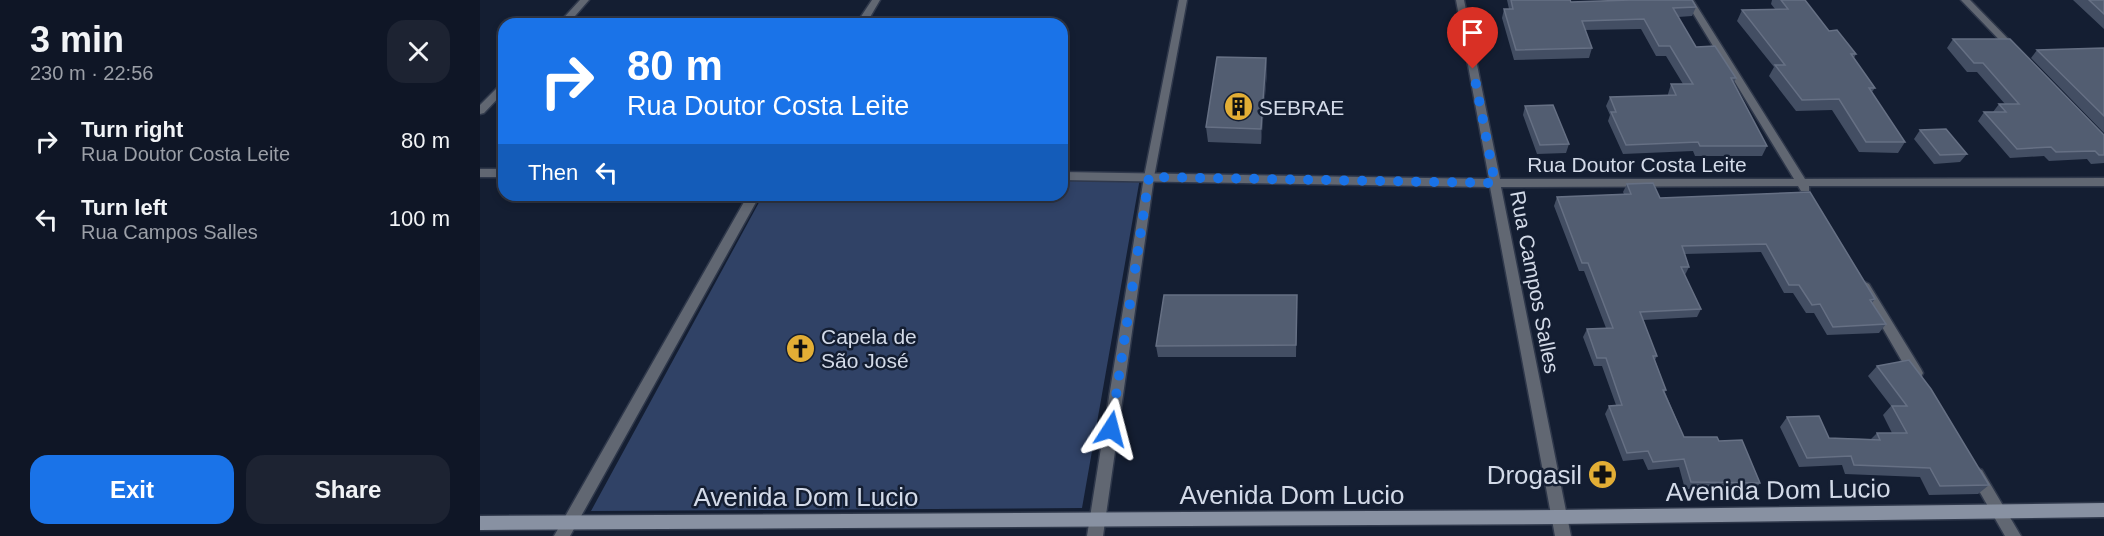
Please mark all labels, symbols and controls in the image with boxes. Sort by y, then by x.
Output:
pin [1447,7,1498,69]
icon: arrive [1456,16,1489,49]
text: 3 min [30,19,124,60]
button: close [387,20,450,83]
icon: right [528,42,606,120]
text: 80 m [627,42,723,89]
text: 230 m · 22:56 [30,62,153,84]
text: Rua Doutor Costa Leite [627,91,909,121]
building icon: SEBRAE [1222,91,1254,123]
place label: SEBRAE [1259,96,1344,119]
text: Turn right [81,117,183,142]
icon: right [30,125,63,158]
text: 80 m [401,128,450,153]
text: Rua Doutor Costa Leite [81,143,290,165]
street label: Rua Doutor Costa Leite [1527,153,1747,176]
icon: left [590,156,623,189]
text: Then [528,160,578,185]
street label: Rua Campos Salles [1506,189,1564,375]
text: Turn left [81,195,167,220]
icon: left [30,203,63,236]
text: 100 m [389,206,450,231]
text: Rua Campos Salles [81,221,258,243]
place label: Capela de São José [821,325,917,372]
church icon: Capela de São José [784,332,816,364]
position arrow [1079,397,1143,461]
button: Exit [30,455,234,524]
button: Share [246,455,450,524]
pharmacy icon: Drogasil [1587,459,1619,491]
place label: Drogasil [1487,460,1582,490]
street label: Avenida Dom Lucio [1665,473,1891,507]
street label: Avenida Dom Lucio [1180,480,1405,510]
street label: Avenida Dom Lucio [694,482,919,512]

